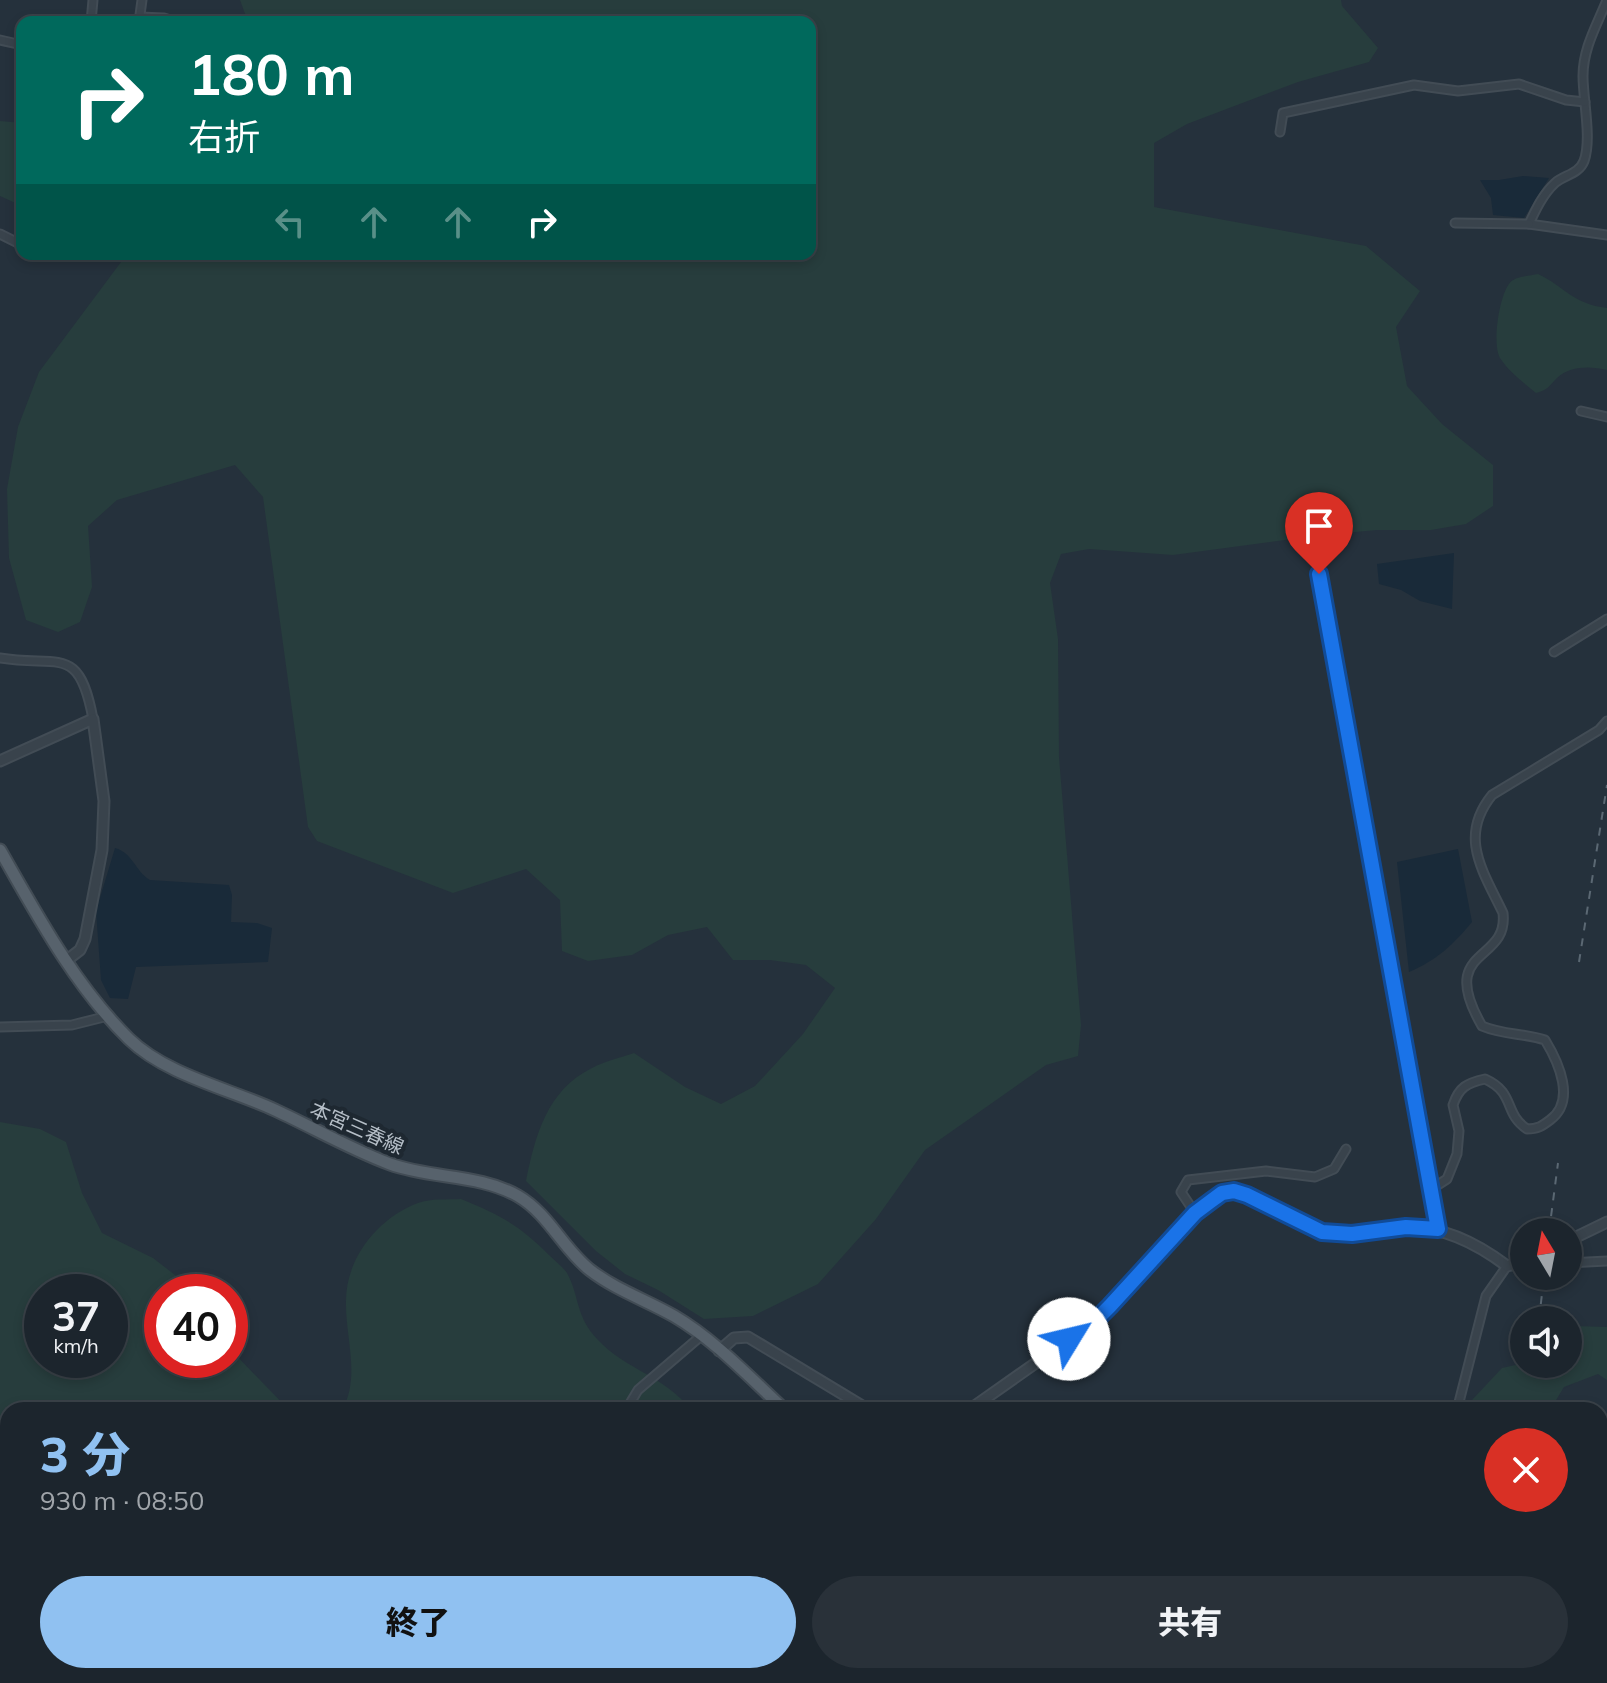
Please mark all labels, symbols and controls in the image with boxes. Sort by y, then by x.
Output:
text: 180 m [188,39,355,109]
icon: right [56,48,160,152]
text: 右折 [188,114,260,159]
icon: left [268,200,312,244]
icon: ahead [352,200,396,244]
icon: ahead [436,200,480,244]
icon: right [520,200,564,244]
pin [1285,492,1353,574]
icon: arrive [1297,504,1341,548]
street label: 本宮三春線 [306,1096,408,1159]
north arrow [1510,1218,1582,1290]
map controls [1510,1218,1582,1378]
speed limit sign: 40 [144,1274,248,1378]
text: 37 [52,1291,100,1341]
position arrow [1027,1297,1111,1381]
button: sound [1510,1306,1582,1378]
text: km/h [53,1333,99,1358]
text: 3 分 [40,1424,130,1484]
button: close [1484,1428,1568,1512]
text: 930 m · 08:50 [40,1484,204,1517]
button: 終了 [40,1576,796,1668]
button: 共有 [812,1576,1568,1668]

